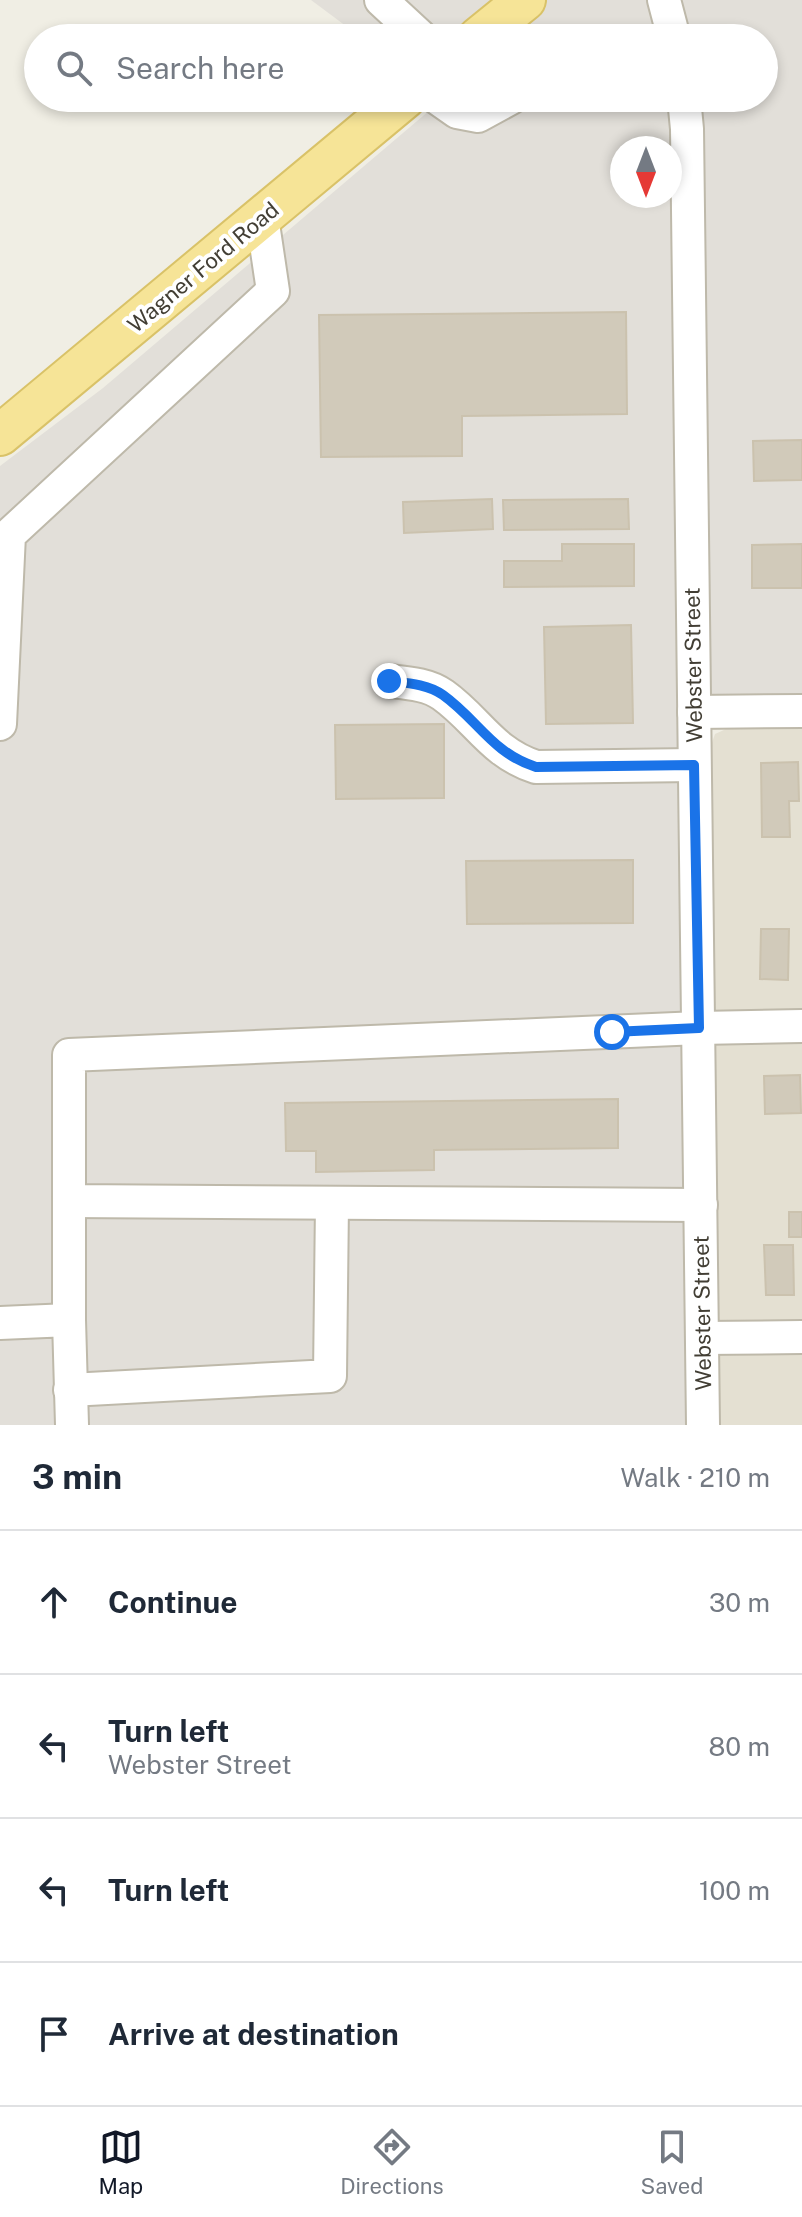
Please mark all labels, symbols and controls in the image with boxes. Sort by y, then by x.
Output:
search box [24,24,778,112]
icon: search [52,46,96,90]
text: Search here [116,50,284,86]
north arrow [610,136,682,208]
street label: Wagner Ford Road [122,196,284,338]
street label: Webster Street [679,587,707,743]
route end [371,663,407,699]
route start [594,1014,630,1050]
street label: Webster Street [688,1235,716,1391]
text: 3 min [32,1457,122,1497]
text: Walk · 210 m [620,1462,770,1493]
icon: ahead [32,1580,76,1624]
text: Continue [108,1584,238,1620]
text: 30 m [709,1587,770,1618]
text: Turn left [108,1713,229,1749]
icon: left [32,1724,76,1768]
text: 80 m [709,1731,770,1762]
text: Webster Street [108,1749,292,1780]
icon: left [32,1868,76,1912]
text: Turn left [108,1872,229,1908]
text: 100 m [699,1875,770,1906]
icon: arrive [32,2012,76,2056]
text: Arrive at destination [108,2016,399,2052]
tab: Map [99,2125,143,2199]
tab: Directions [340,2125,444,2199]
tab: Saved [641,2125,703,2199]

